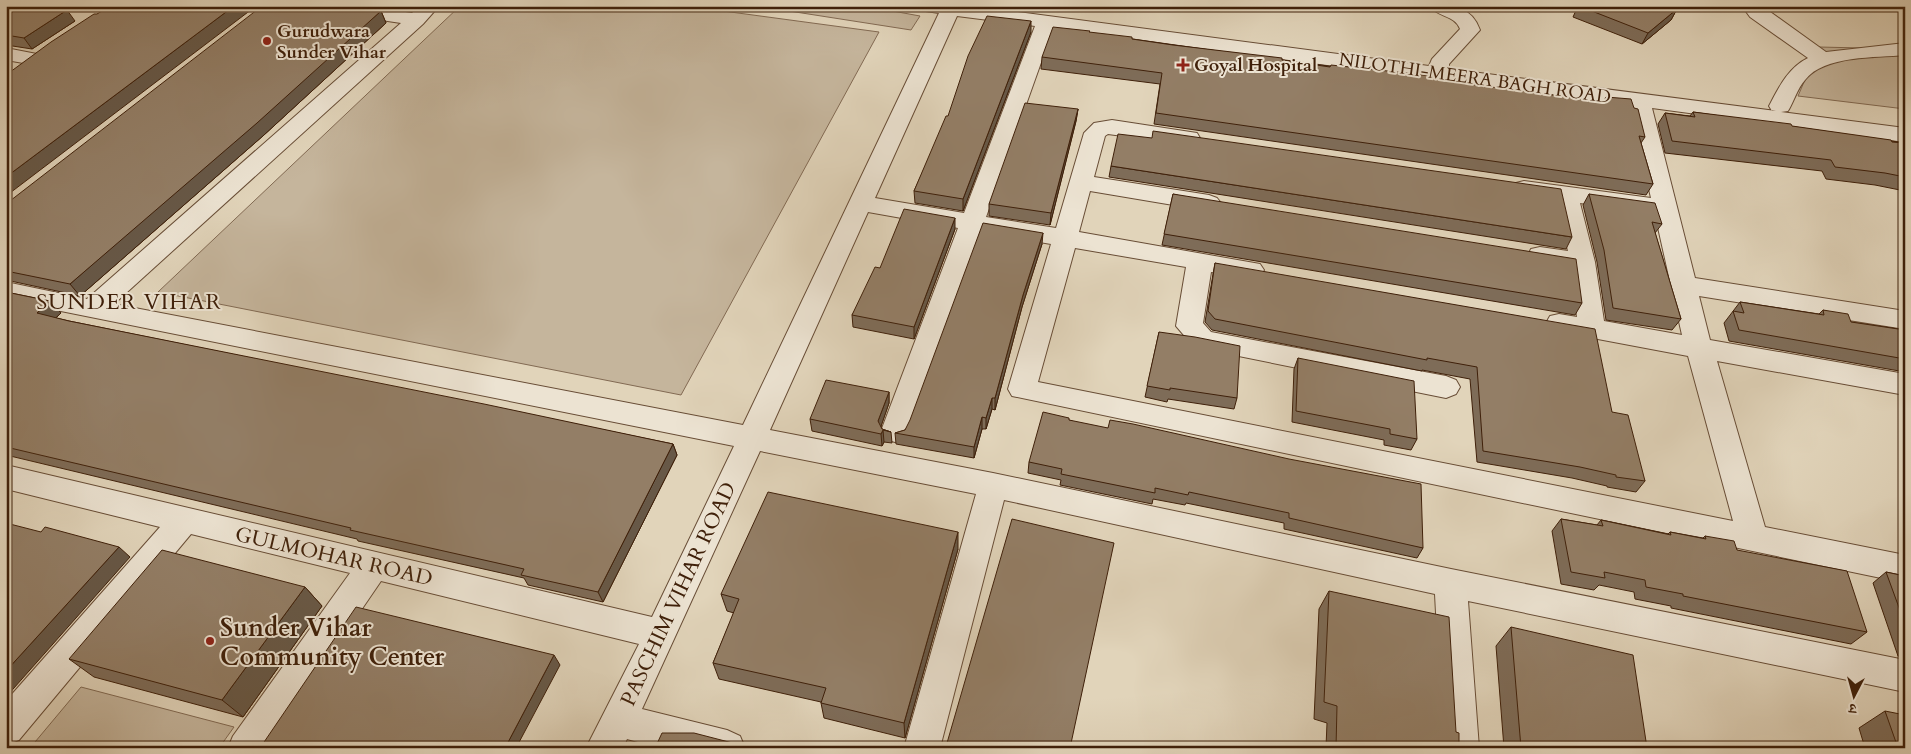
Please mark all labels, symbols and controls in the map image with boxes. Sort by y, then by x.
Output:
place label: Gurudwara Sunder Vihar [277,19,387,65]
marker: Gurudwara Sunder Vihar [261,35,273,47]
street label: NILOTHI-MEERA BAGH ROAD [1337,47,1612,110]
place label: Goyal Hospital [1194,53,1317,78]
marker: Goyal Hospital [1176,58,1190,72]
district label: SUNDER VIHAR [36,287,222,317]
street label: PASCHIM VIHAR ROAD [614,477,743,711]
street label: GULMOHAR ROAD [232,520,435,593]
place label: Sunder Vihar Community Center [220,611,445,674]
marker: Sunder Vihar Community Center [204,635,216,647]
north arrow [1828,672,1878,722]
text: उ [1847,699,1858,718]

